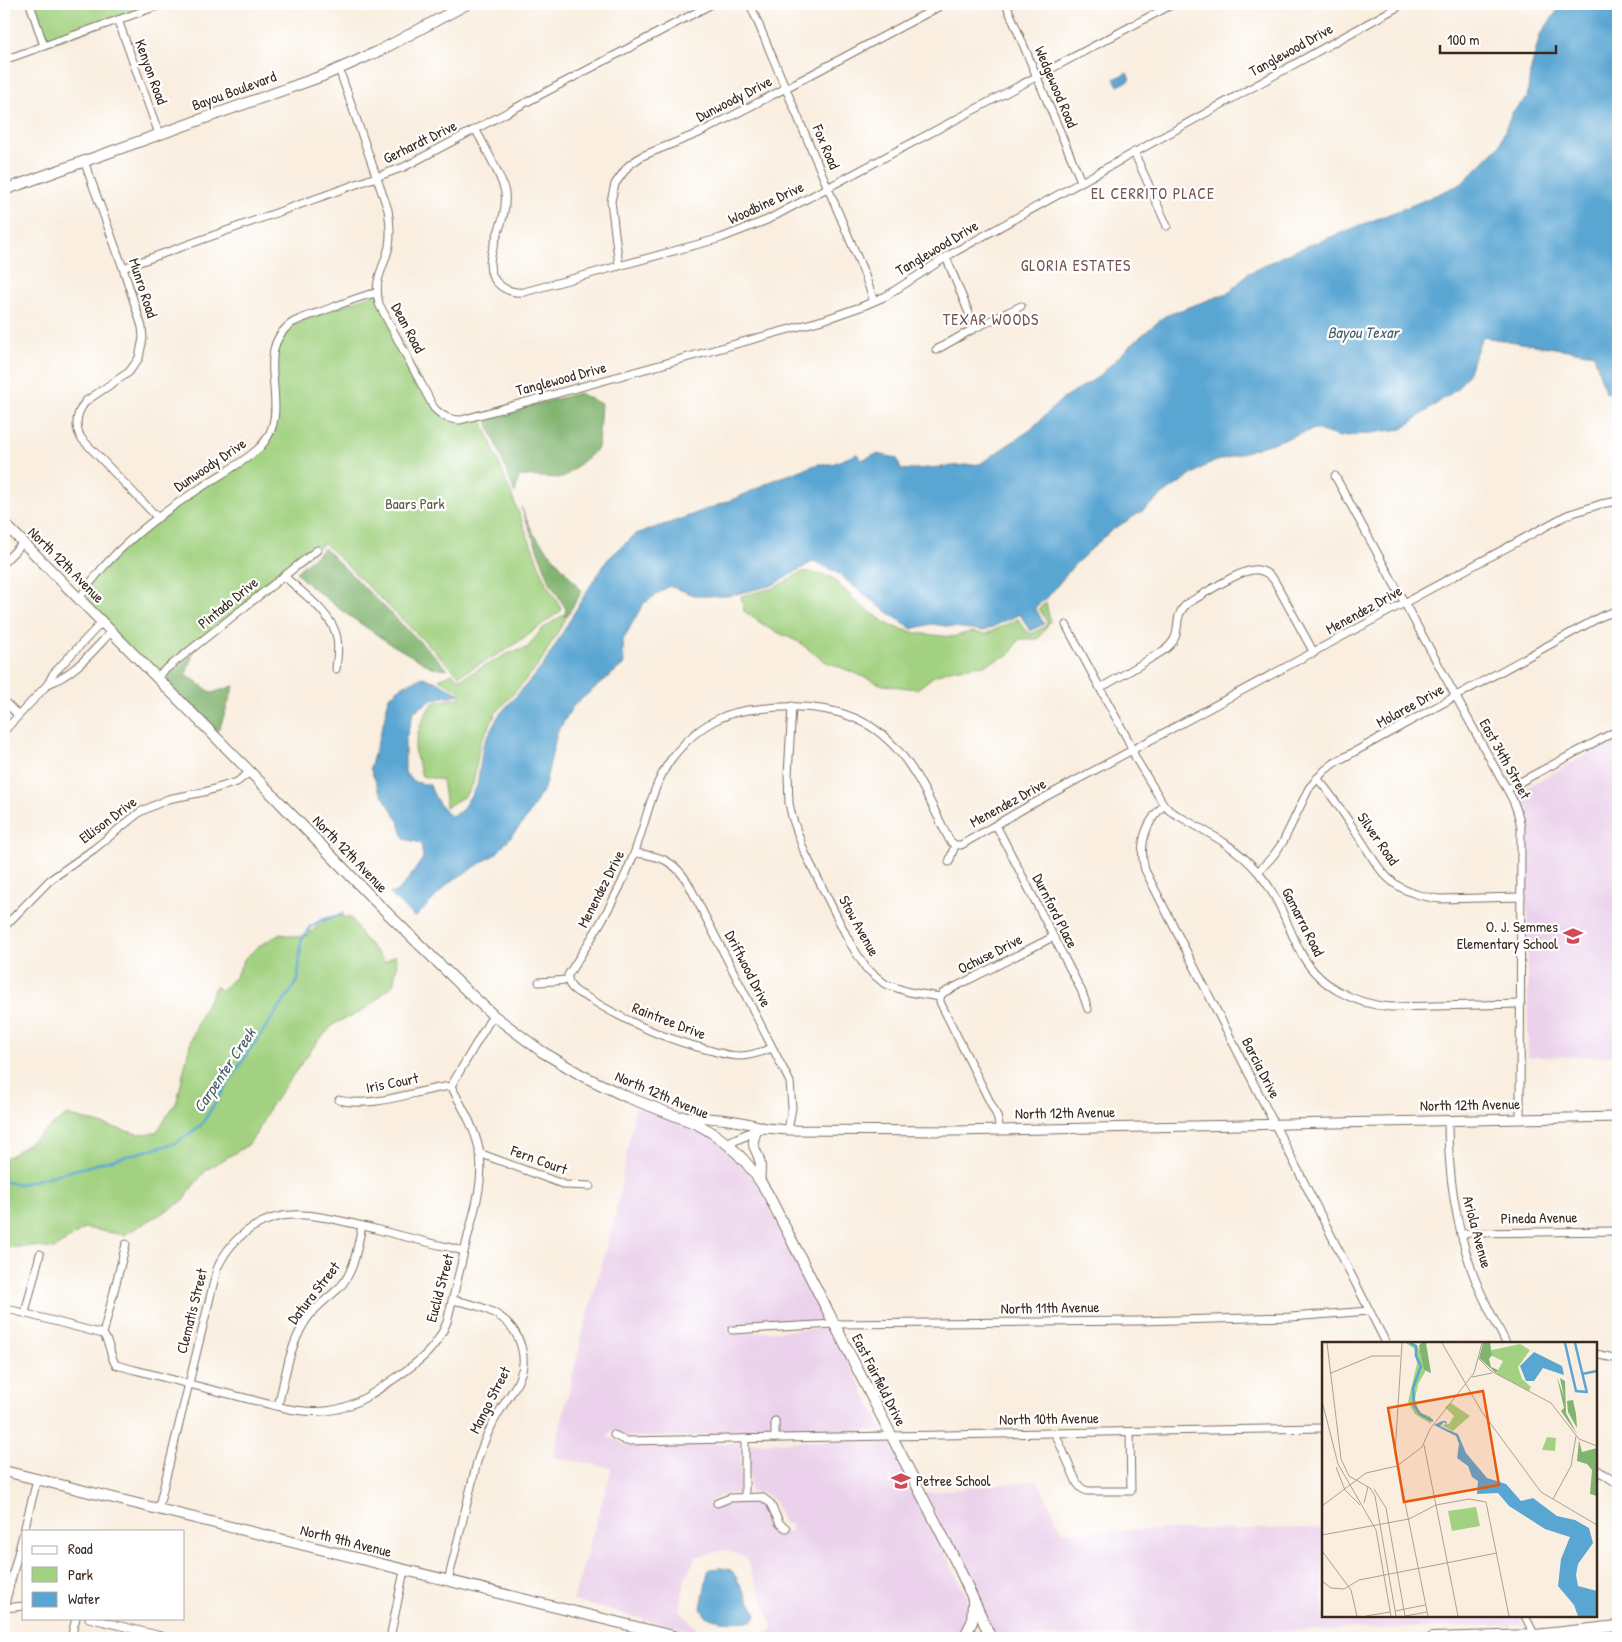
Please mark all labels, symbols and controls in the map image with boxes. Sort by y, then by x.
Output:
street label: Tanglewood Drive [1245,18,1336,81]
scale bar [1440,22,1556,54]
text: 100 m [1447,29,1480,50]
street label: Kenyon Road [130,36,173,107]
street label: Wedgewood Road [1030,43,1083,131]
street label: Bayou Boulevard [189,65,279,116]
street label: Dunwoody Drive [692,70,775,127]
street label: Gerhardt Drive [379,115,460,168]
street label: Fox Road [807,120,845,172]
street label: Woodbine Drive [725,176,807,229]
district label: EL CERRITO PLACE [1091,182,1215,204]
street label: Tanglewood Drive [892,215,982,280]
district label: GLORIA ESTATES [1021,254,1131,276]
street label: Munro Road [124,255,163,321]
street label: Dean Road [387,299,430,357]
district label: TEXAR WOODS [943,308,1039,330]
water label: Bayou Texar [1327,321,1400,343]
street label: Tanglewood Drive [513,356,608,401]
street label: Dunwoody Drive [170,433,250,496]
park label: Baars Park [385,493,445,514]
street label: North 12th Avenue [24,522,109,607]
street label: Pintado Drive [193,572,262,633]
street label: Menendez Drive [1322,580,1406,639]
street label: Molaree Drive [1372,678,1447,733]
street label: East 34th Street [1475,715,1537,804]
street label: Menendez Drive [966,773,1050,832]
street label: Ellison Drive [75,791,141,848]
street label: Silver Road [1353,808,1404,869]
street label: North 12th Avenue [308,810,393,897]
street label: Menendez Drive [572,846,629,931]
street label: Durnford Place [1028,870,1083,952]
street label: Gamarra Road [1277,884,1330,960]
street label: Stow Avenue [834,892,885,960]
place label: O. J. Semmes Elementary School [1457,916,1558,954]
school or university icon: O. J. Semmes Elementary School [1562,925,1584,947]
street label: Driftwood Drive [720,927,777,1011]
street label: Ochuse Drive [954,928,1026,979]
street label: Raintree Drive [629,997,709,1044]
water label: Carpenter Creek [188,1022,261,1117]
street label: Barcia Drive [1237,1034,1286,1102]
street label: North 12th Avenue [612,1065,712,1124]
street label: Iris Court [364,1067,421,1098]
street label: North 12th Avenue [1420,1093,1520,1116]
street label: North 12th Avenue [1015,1101,1115,1124]
street label: Fern Court [507,1139,571,1180]
street label: Ariola Avenue [1458,1193,1497,1270]
street label: Pineda Avenue [1501,1206,1577,1229]
street label: Euclid Street [420,1251,459,1324]
street label: Datura Street [282,1256,345,1328]
street label: Clematis Street [171,1265,212,1356]
street label: North 11th Avenue [1001,1296,1099,1319]
street label: East Fairfield Drive [847,1330,912,1430]
inset map [1322,1342,1597,1617]
street label: Mango Street [464,1362,516,1437]
street label: North 10th Avenue [999,1407,1099,1430]
school or university icon: Petree School [890,1470,912,1492]
place label: Petree School [916,1470,991,1491]
street label: North 9th Avenue [298,1519,394,1562]
legend [22,1530,185,1620]
text: Road [68,1538,93,1559]
text: Park [68,1564,93,1585]
text: Water [68,1588,100,1609]

